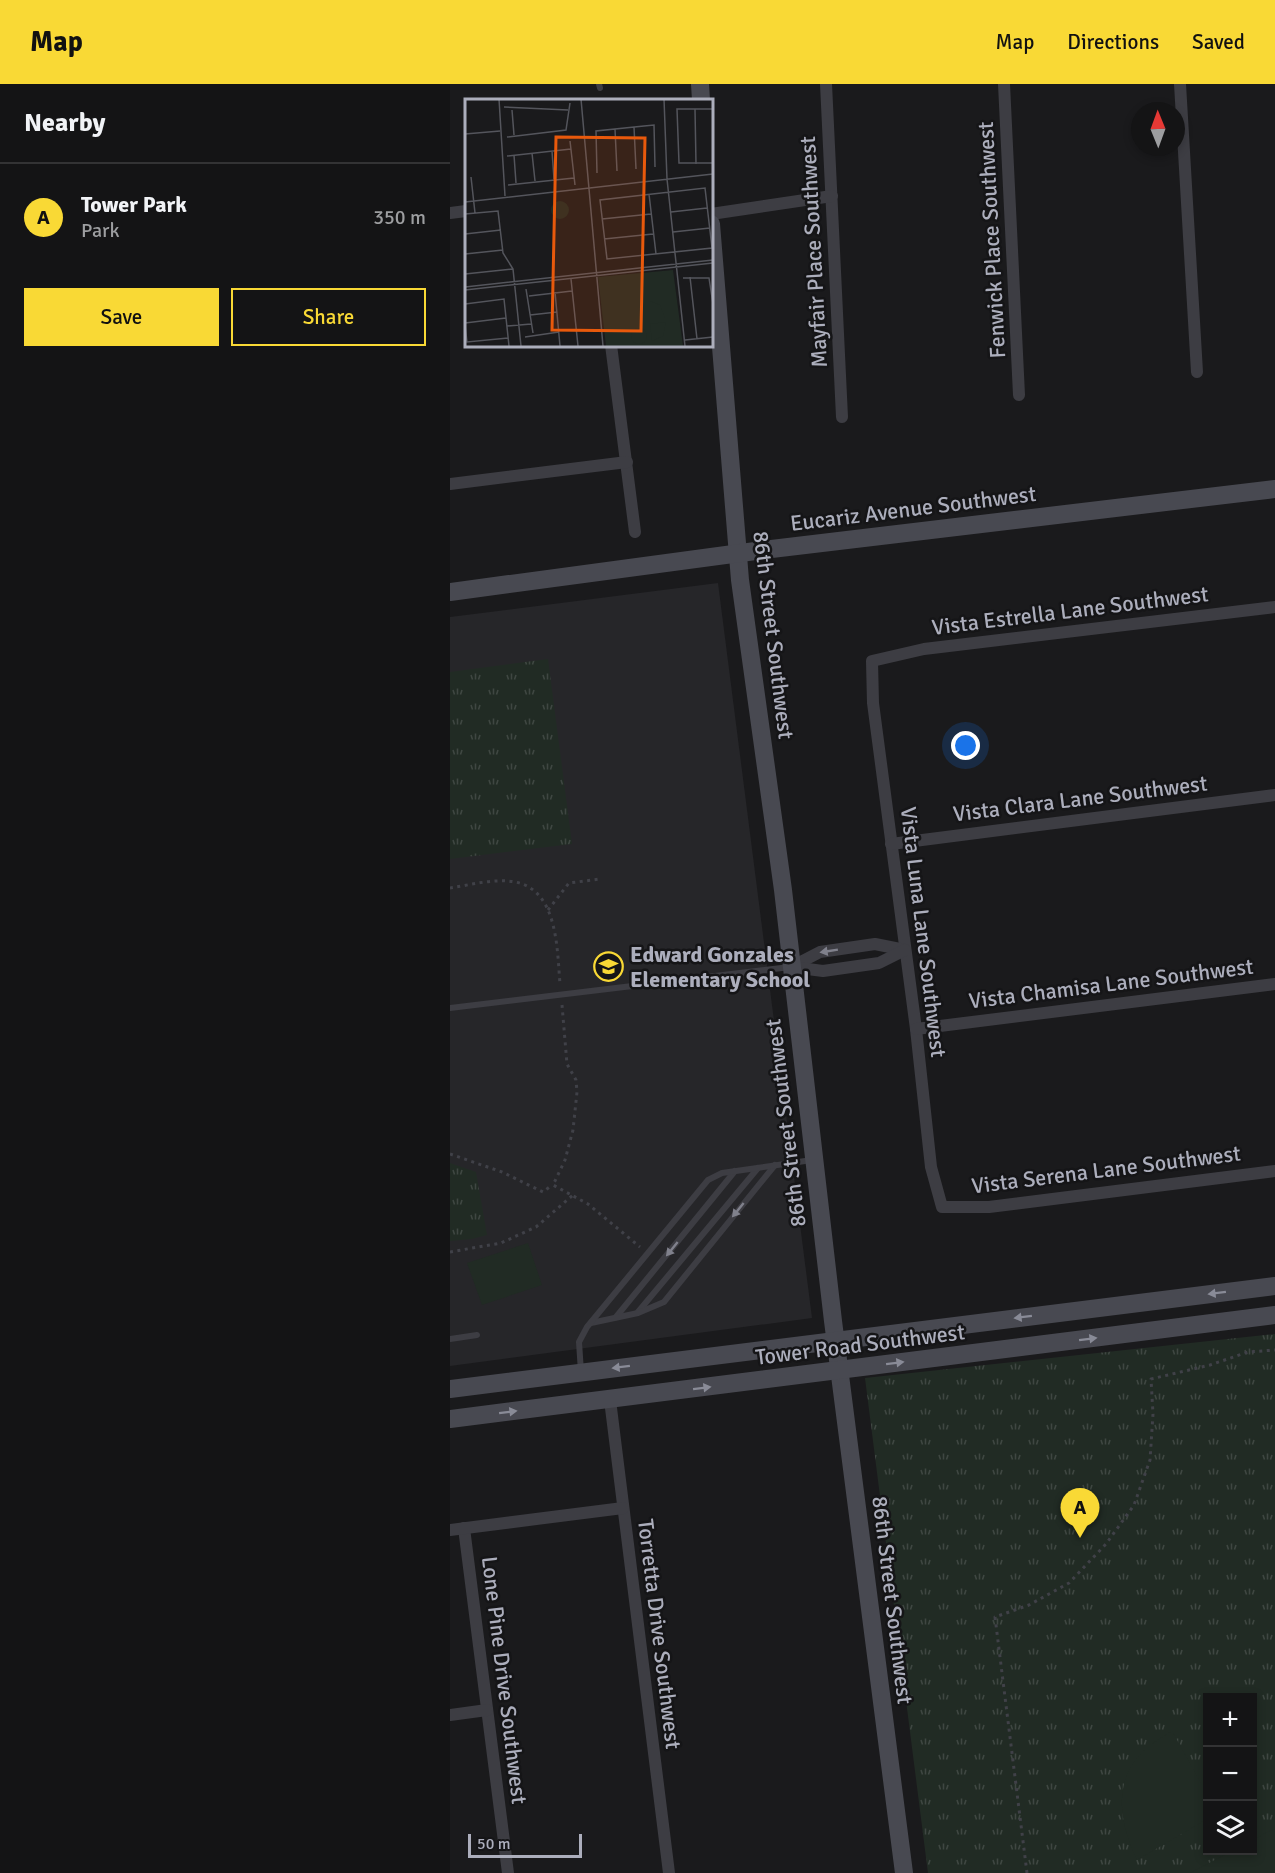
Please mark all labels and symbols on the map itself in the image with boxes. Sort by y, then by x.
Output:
inset map [465,99,712,346]
north arrow [1131,102,1185,156]
street label: Fenwick Place Southwest [972,121,1011,359]
street label: Mayfair Place Southwest [794,135,833,368]
street label: Eucariz Avenue Southwest [789,480,1038,537]
street label: 86th Street Southwest [747,529,800,741]
street label: Vista Estrella Lane Southwest [930,580,1210,641]
your location [951,731,980,760]
street label: Vista Clara Lane Southwest [951,769,1209,827]
street label: Vista Luna Lane Southwest [895,805,952,1059]
place label: Edward Gonzales Elementary School [630,941,810,993]
one-way arrow [820,947,839,956]
school or university icon: Edward Gonzales Elementary School [593,951,625,983]
street label: Vista Chamisa Lane Southwest [967,953,1255,1014]
street label: 86th Street Southwest [759,1017,812,1229]
street label: Vista Serena Lane Southwest [970,1140,1243,1199]
one-way arrow [732,1203,745,1218]
one-way arrow [665,1241,678,1257]
one-way arrow [1207,1289,1226,1298]
one-way arrow [1014,1312,1033,1322]
street label: Tower Road Southwest [754,1318,967,1371]
one-way arrow [1079,1334,1098,1343]
one-way arrow [886,1359,905,1368]
one-way arrow [612,1362,631,1372]
one-way arrow [692,1383,711,1393]
one-way arrow [499,1407,518,1417]
pin: A [1060,1488,1100,1538]
street label: 86th Street Southwest [866,1494,919,1706]
street label: Torretta Drive Southwest [632,1517,687,1751]
street label: Lone Pine Drive Southwest [476,1555,533,1806]
scale bar [468,1831,582,1858]

